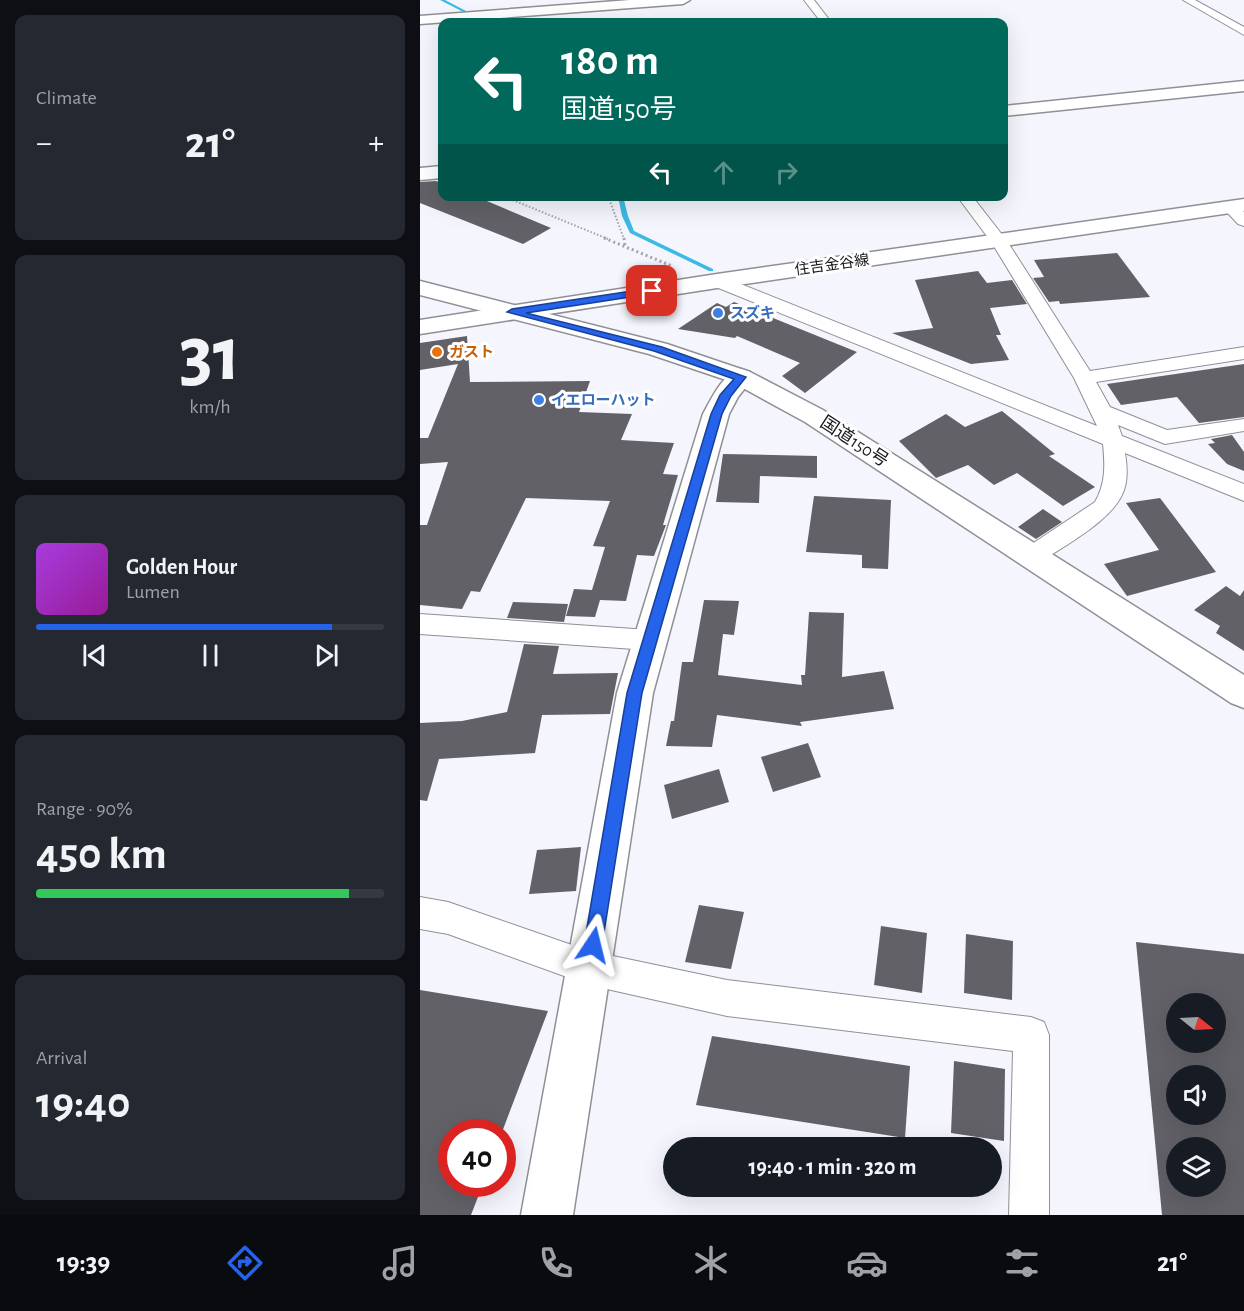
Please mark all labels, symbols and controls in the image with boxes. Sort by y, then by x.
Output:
text: 180 m [561,40,659,82]
icon: left [462,42,540,120]
text: Climate [36,88,97,108]
text: 国道150号 [561,96,677,123]
text: 21° [185,121,235,166]
text: − [36,127,52,160]
text: + [368,127,384,160]
icon: left [644,156,677,189]
icon: ahead [707,156,740,189]
icon: right [770,156,803,189]
street label: 住吉金谷線 [794,251,870,278]
pin [626,265,677,316]
icon: arrive [635,274,668,307]
place label: スズキ [730,304,775,321]
marker: スズキ [711,306,725,320]
text: 31 [179,317,241,395]
place label: ガスト [449,344,494,360]
marker: ガスト [430,345,444,359]
place label: イエローハット [551,392,656,408]
marker: イエローハット [532,393,546,407]
text: km/h [189,397,231,417]
street label: 国道150号 [817,412,892,471]
text: Golden Hour [126,556,237,578]
text: Lumen [126,582,180,602]
icon: previous [78,639,111,672]
icon: pause [194,639,227,672]
icon: next [310,639,343,672]
text: Range · 90% [36,799,133,819]
text: 450 km [36,832,167,877]
position arrow [561,913,625,977]
north arrow [1166,993,1226,1053]
map controls [1166,993,1226,1197]
text: Arrival [36,1048,87,1068]
button: sound [1166,1065,1226,1125]
text: 19:40 [36,1081,130,1126]
speed limit sign: 40 [438,1119,516,1197]
button: layers [1166,1137,1226,1197]
text: 19:40 · 1 min · 320 m [748,1156,917,1178]
icon: directions [224,1242,266,1284]
icon: music [379,1242,421,1284]
icon: phone [535,1242,577,1284]
icon: climate [690,1242,732,1284]
icon: car [846,1242,888,1284]
icon: filters [1001,1242,1043,1284]
text: 19:39 [57,1249,110,1276]
text: 21° [1157,1249,1187,1276]

